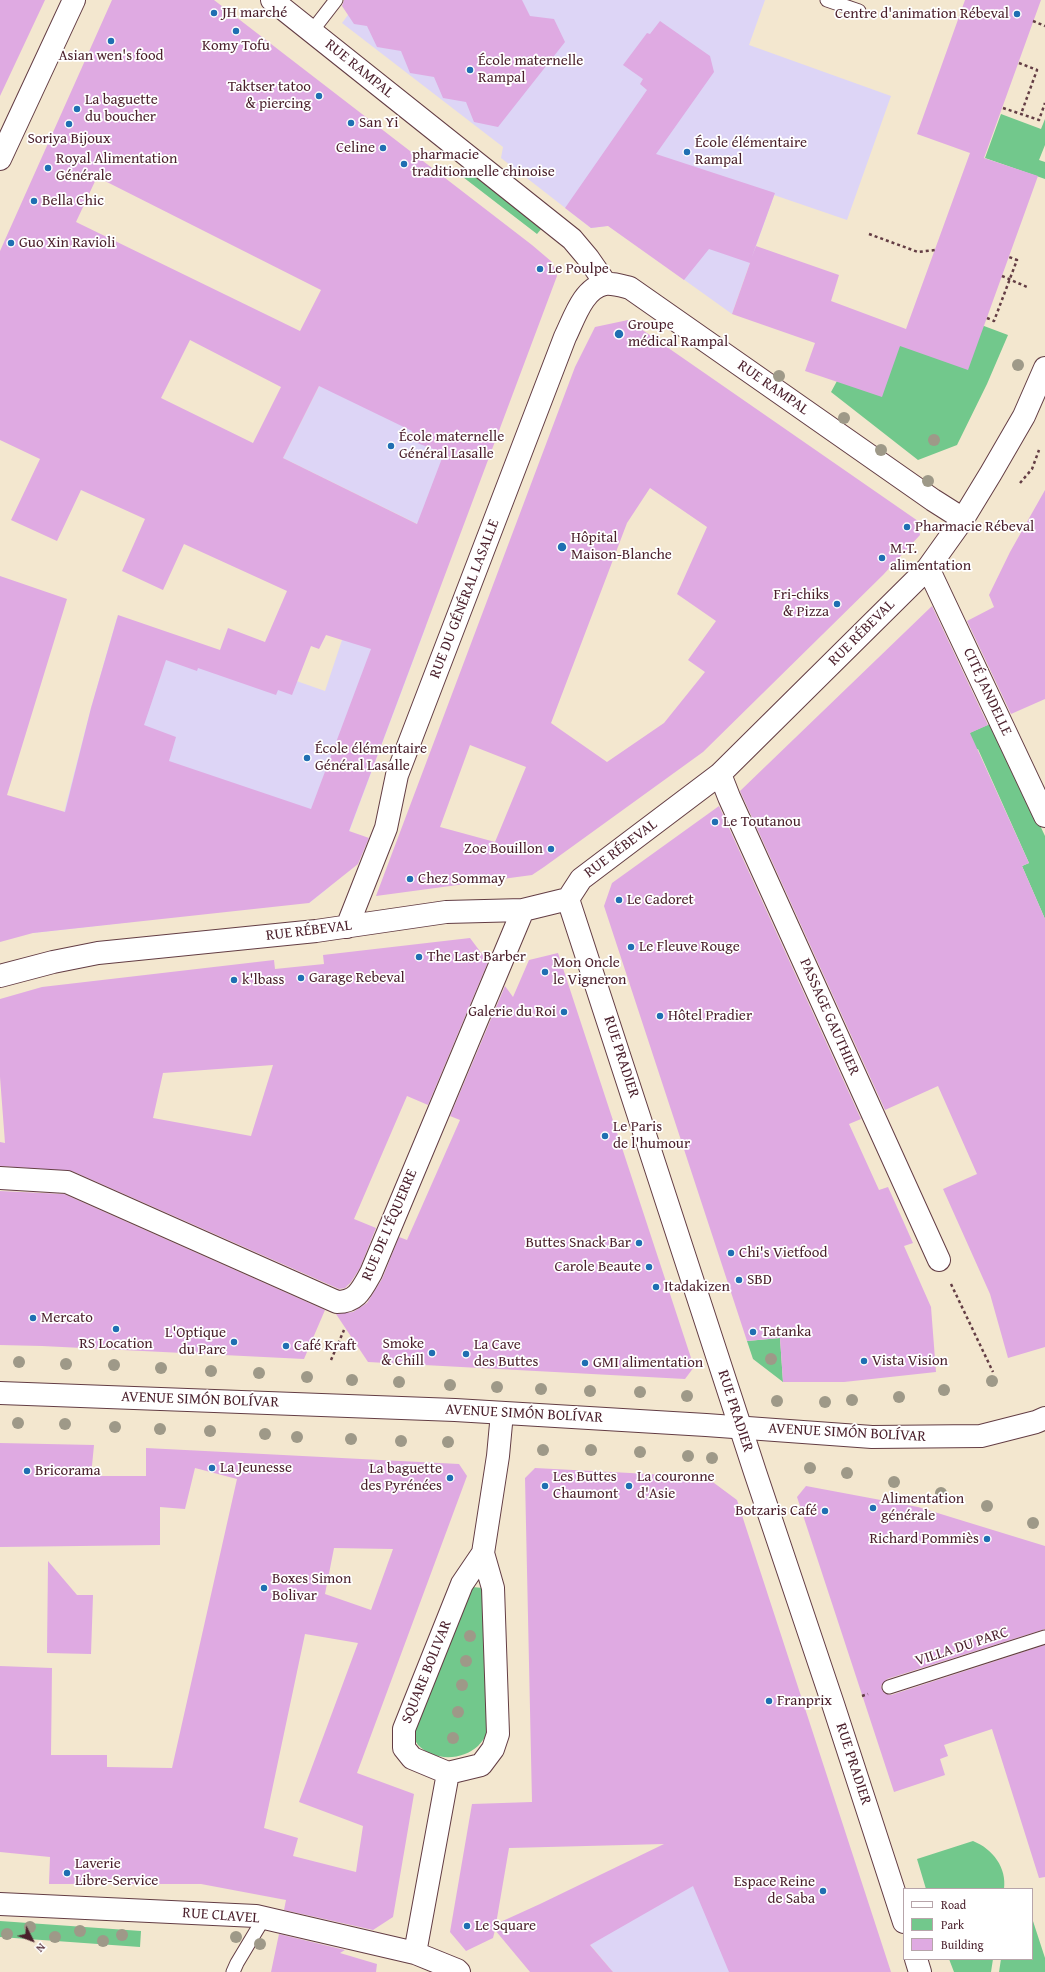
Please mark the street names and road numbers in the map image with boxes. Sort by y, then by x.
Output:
street label: RUE RAMPAL [321,36,397,102]
street label: RUE RAMPAL [734,357,812,419]
street label: RUE DU GÉNÉRAL LASALLE [426,517,504,681]
street label: RUE RÉBEVAL [825,596,899,670]
street label: CITÉ JANDELLE [959,645,1015,739]
street label: RUE RÉBEVAL [581,816,661,882]
street label: RUE RÉBEVAL [265,917,353,945]
street label: PASSAGE GAUTHIER [795,956,863,1078]
street label: RUE PRADIER [599,1014,643,1100]
street label: RUE DE L'ÉQUERRE [358,1166,422,1284]
street label: RUE PRADIER [713,1368,757,1454]
street label: AVENUE SIMÓN BOLÍVAR [121,1388,279,1412]
street label: AVENUE SIMÓN BOLÍVAR [445,1401,603,1427]
street label: AVENUE SIMÓN BOLÍVAR [768,1420,926,1446]
street label: SQUARE BOLIVAR [398,1618,456,1726]
street label: VILLA DU PARC [913,1623,1011,1671]
street label: RUE PRADIER [831,1721,875,1807]
street label: RUE CLAVEL [182,1904,260,1928]

